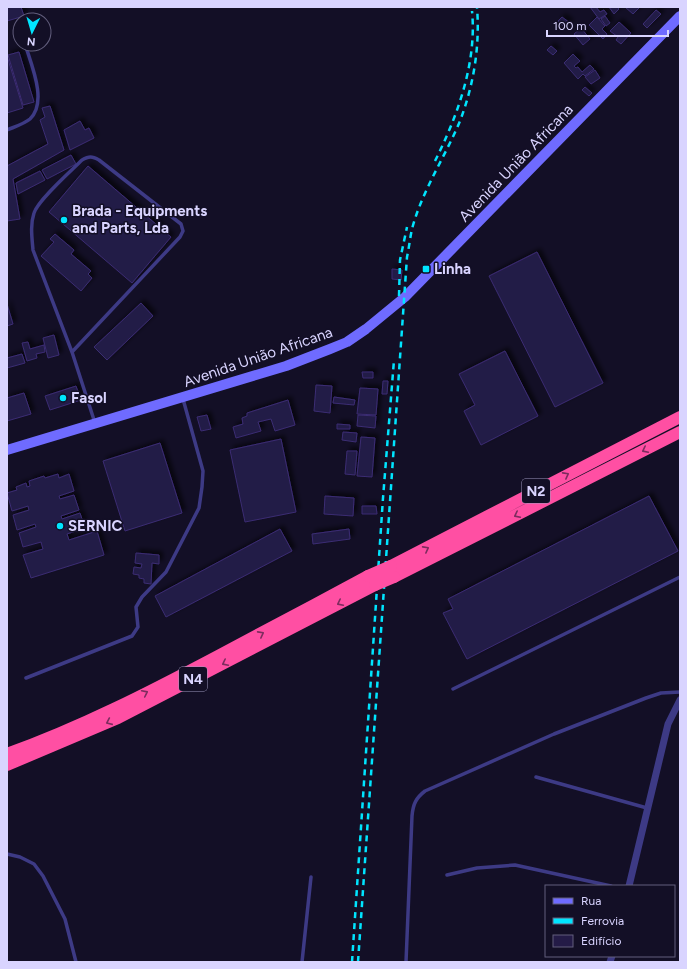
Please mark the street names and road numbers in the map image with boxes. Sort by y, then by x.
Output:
street label: Avenida União Africana [455,101,577,225]
street label: Avenida União Africana [181,323,335,391]
road number: N2 [522,479,550,503]
road number: N4 [179,667,207,691]

